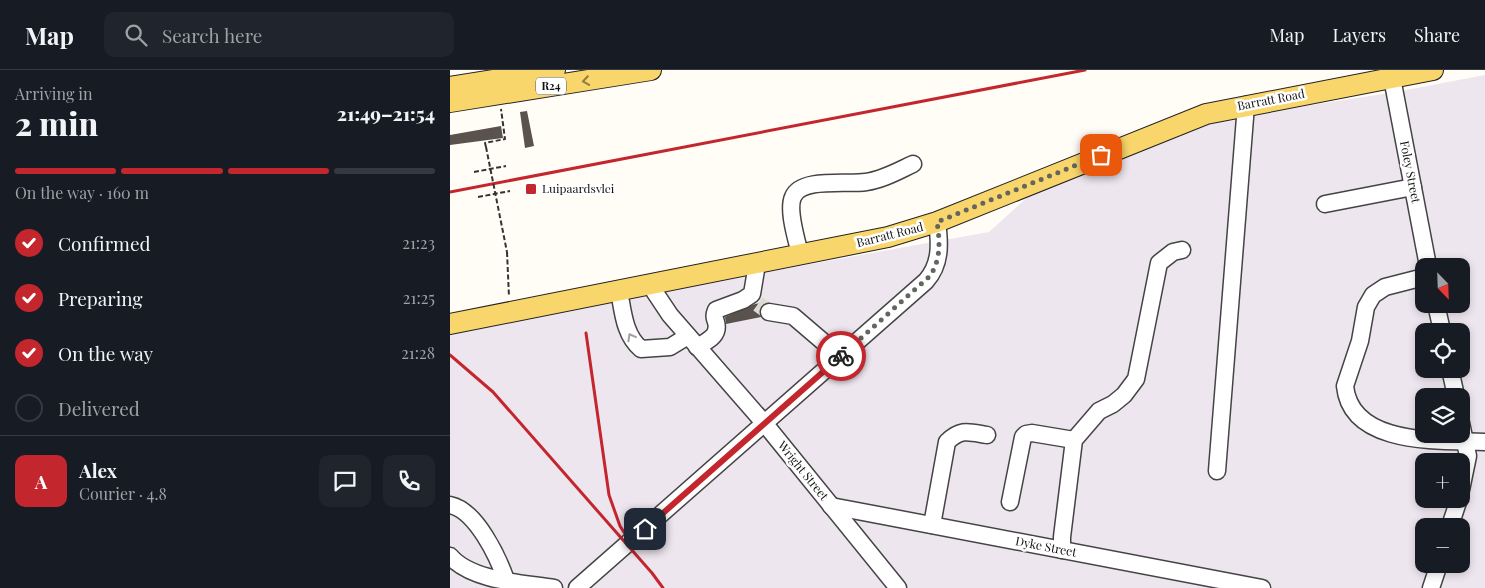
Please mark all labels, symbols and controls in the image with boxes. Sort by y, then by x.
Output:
search box [104,12,454,57]
text: Map [25,19,74,51]
icon: search [122,21,150,49]
text: Search here [162,22,262,48]
text: Map [1269,23,1304,47]
text: Layers [1332,23,1386,47]
text: Share [1414,23,1460,47]
one-way arrow [581,75,590,85]
road number: R24 [536,78,566,94]
text: Arriving in [15,83,93,104]
street label: Barratt Road [1236,85,1306,113]
text: 21:49–21:54 [337,100,435,126]
text: 2 min [15,101,98,144]
pin [1080,134,1122,176]
street label: Foley Street [1397,139,1425,205]
icon: bag [1087,141,1115,169]
place label: Luipaardsvlei [542,180,615,196]
text: On the way · 160 m [15,182,149,203]
marker: Luipaardsvlei [524,182,538,196]
street label: Barratt Road [855,218,925,250]
icon: check [15,229,43,257]
text: Confirmed [58,230,151,256]
text: 21:23 [402,232,435,253]
north arrow [1415,258,1470,312]
map controls [1415,258,1470,573]
icon: check [15,284,43,312]
text: Preparing [58,285,143,311]
text: 21:25 [403,287,435,308]
button: locate [1415,323,1470,378]
courier [816,331,866,381]
one-way arrow [628,334,638,343]
icon: check [15,339,43,367]
text: On the way [58,340,153,366]
text: 21:28 [401,342,435,363]
icon: bike [827,342,855,370]
button: layers [1415,388,1470,443]
text: Delivered [58,395,140,421]
street label: Wright Street [774,437,833,504]
button: + [1415,453,1470,508]
button: chat [319,455,371,507]
button: phone [383,455,435,507]
text: Alex [79,457,117,483]
text: A [35,468,47,494]
text: Courier · 4.8 [79,483,167,504]
pin [624,508,666,550]
icon: home [631,515,659,543]
button: − [1415,518,1470,573]
street label: Dyke Street [1014,532,1079,560]

